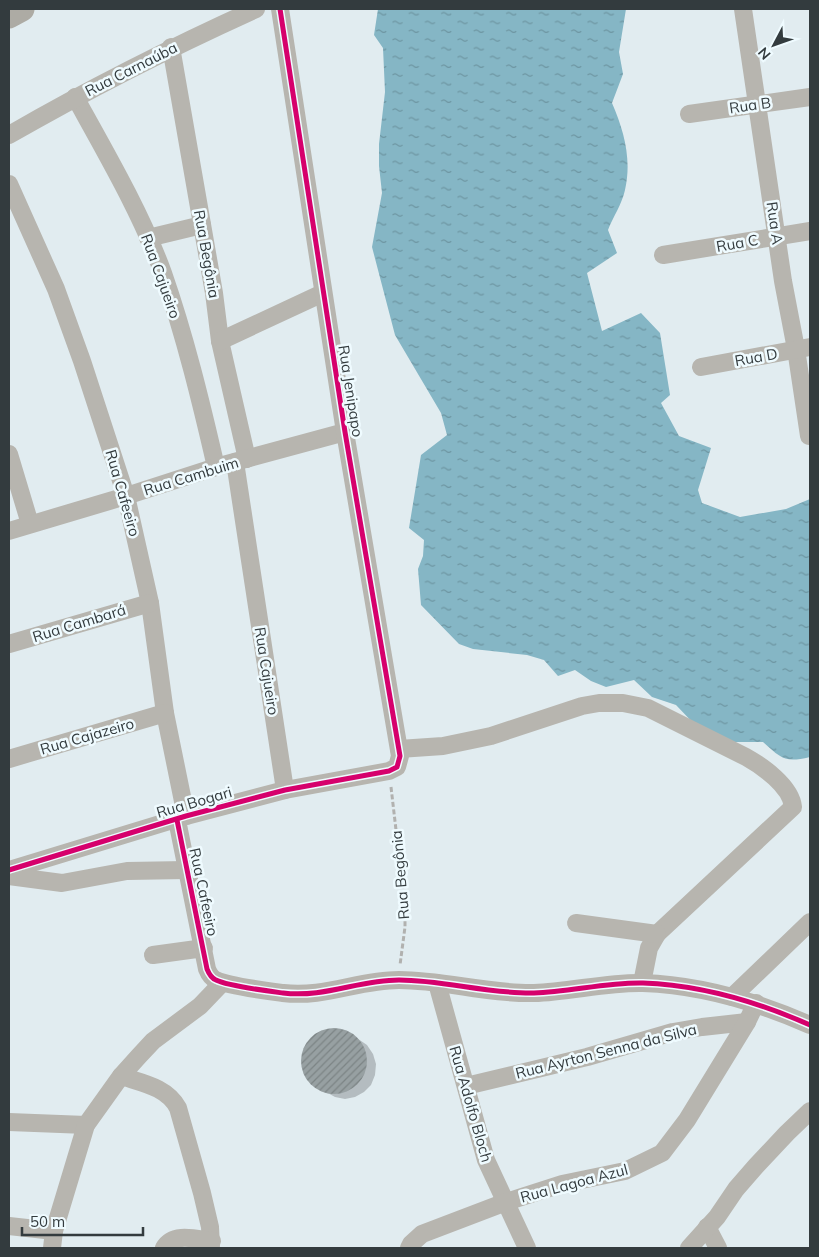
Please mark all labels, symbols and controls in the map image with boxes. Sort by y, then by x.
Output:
north arrow [749,20,799,70]
street label: Rua Carnaúba [82,38,180,100]
text: N [754,44,774,63]
street label: Rua B [728,93,772,117]
street label: Rua A [763,200,787,246]
street label: Rua Begônia [190,208,224,300]
street label: Rua C [715,230,759,256]
street label: Rua Cajueiro [137,231,185,321]
street label: Rua Jenipapo [334,344,368,438]
street label: Rua D [733,344,779,370]
street label: Rua Cafeeiro [102,447,144,539]
street label: Rua Cambuim [141,453,241,499]
street label: Rua Cambará [30,600,128,646]
street label: Rua Cajueiro [251,626,283,716]
street label: Rua Cajazeiro [38,714,136,758]
street label: Rua Bogari [154,782,234,822]
street label: Rua Begônia [387,830,413,920]
street label: Rua Cafeeiro [185,846,223,938]
street label: Rua Ayrton Senna da Silva [513,1019,699,1083]
street label: Rua Adolfo Bloch [445,1044,497,1164]
street label: Rua Lagoa Azul [518,1159,630,1207]
scale bar [22,1204,144,1236]
text: 50 m [30,1212,65,1231]

